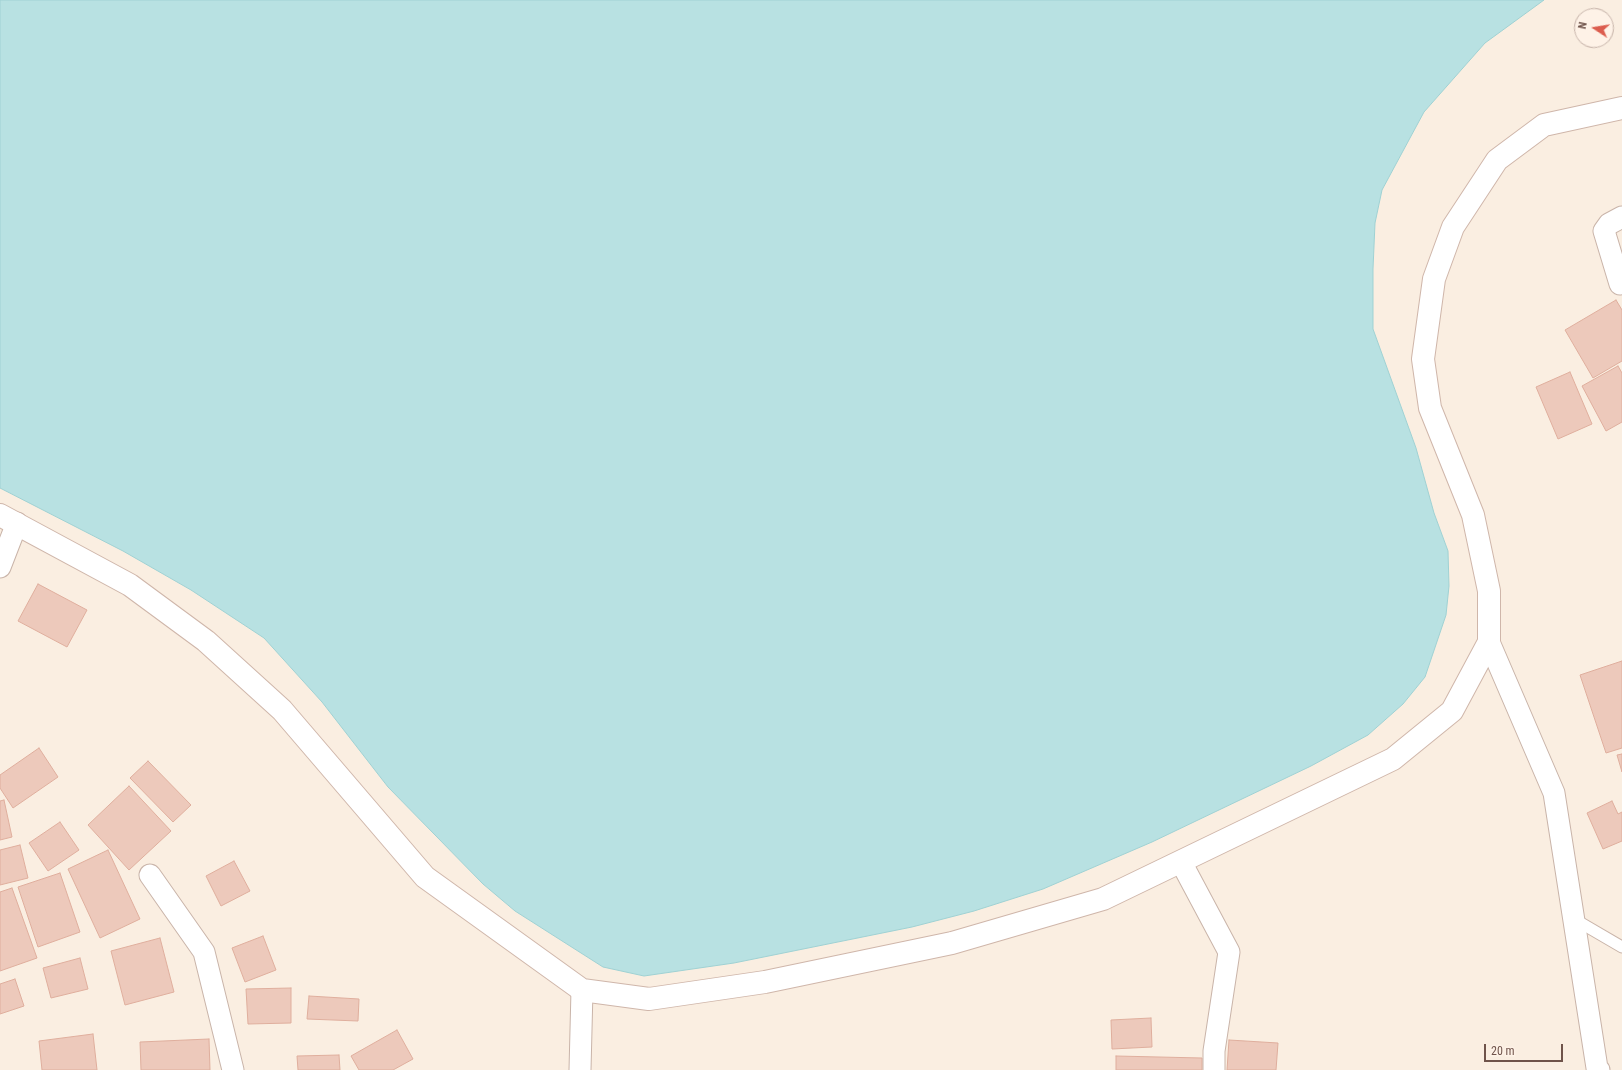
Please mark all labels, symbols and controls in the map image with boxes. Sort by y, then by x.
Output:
north arrow [1574,8,1614,48]
text: N [1576,21,1590,30]
scale bar [1486,1036,1565,1062]
text: 20 m [1491,1044,1515,1058]

